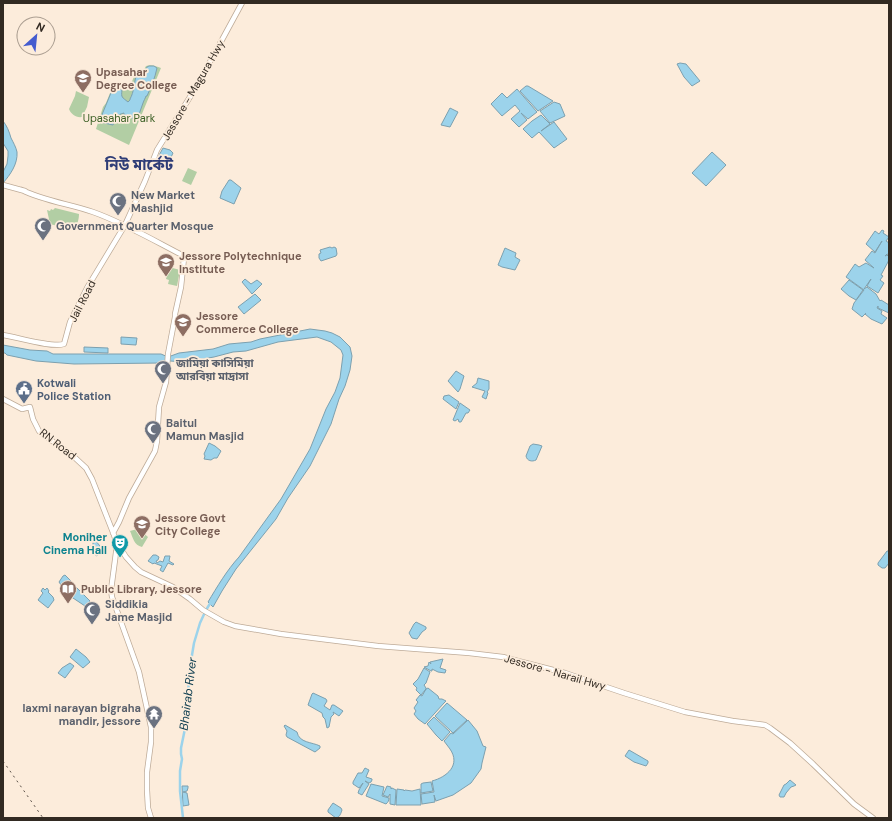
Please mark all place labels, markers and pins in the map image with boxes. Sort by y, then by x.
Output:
place label: Upasahar Degree College [96,65,178,92]
school or university icon: Upasahar Degree College [73,68,93,93]
place label: New Market Mashjid [131,188,195,215]
mosque icon: New Market Mashjid [108,191,128,216]
mosque icon: Government Quarter Mosque [33,216,53,241]
place label: Government Quarter Mosque [56,219,214,233]
place label: Jessore Polytechnique Institute [179,249,302,276]
school or university icon: Jessore Polytechnique Institute [156,252,176,277]
place label: Jessore Commerce College [196,309,299,336]
school or university icon: Jessore Commerce College [173,312,193,337]
place label: জামিয়া কাসিমিয়া আরবিয়া মাদ্রাসা [175,356,254,383]
mosque icon: জামিয়া কাসিমিয়া আরবিয়া মাদ্রাসা [153,359,173,384]
place label: Kotwali Police Station [37,376,111,403]
public building icon: Kotwali Police Station [14,379,34,404]
place label: Baitul Mamun Masjid [166,416,244,443]
mosque icon: Baitul Mamun Masjid [143,419,163,444]
place label: Jessore Govt City College [155,511,226,538]
school or university icon: Jessore Govt City College [132,514,152,539]
place label: Moniher Cinema Hall [43,530,107,557]
theatre icon: Moniher Cinema Hall [110,533,130,558]
library icon: Public Library, Jessore [58,579,78,604]
place label: Public Library, Jessore [81,582,202,596]
place label: Siddikia Jame Masjid [105,597,172,624]
mosque icon: Siddikia Jame Masjid [82,600,102,625]
place label: laxmi narayan bigraha mandir, jessore [22,701,141,728]
temple icon: laxmi narayan bigraha mandir, jessore [144,704,164,729]

